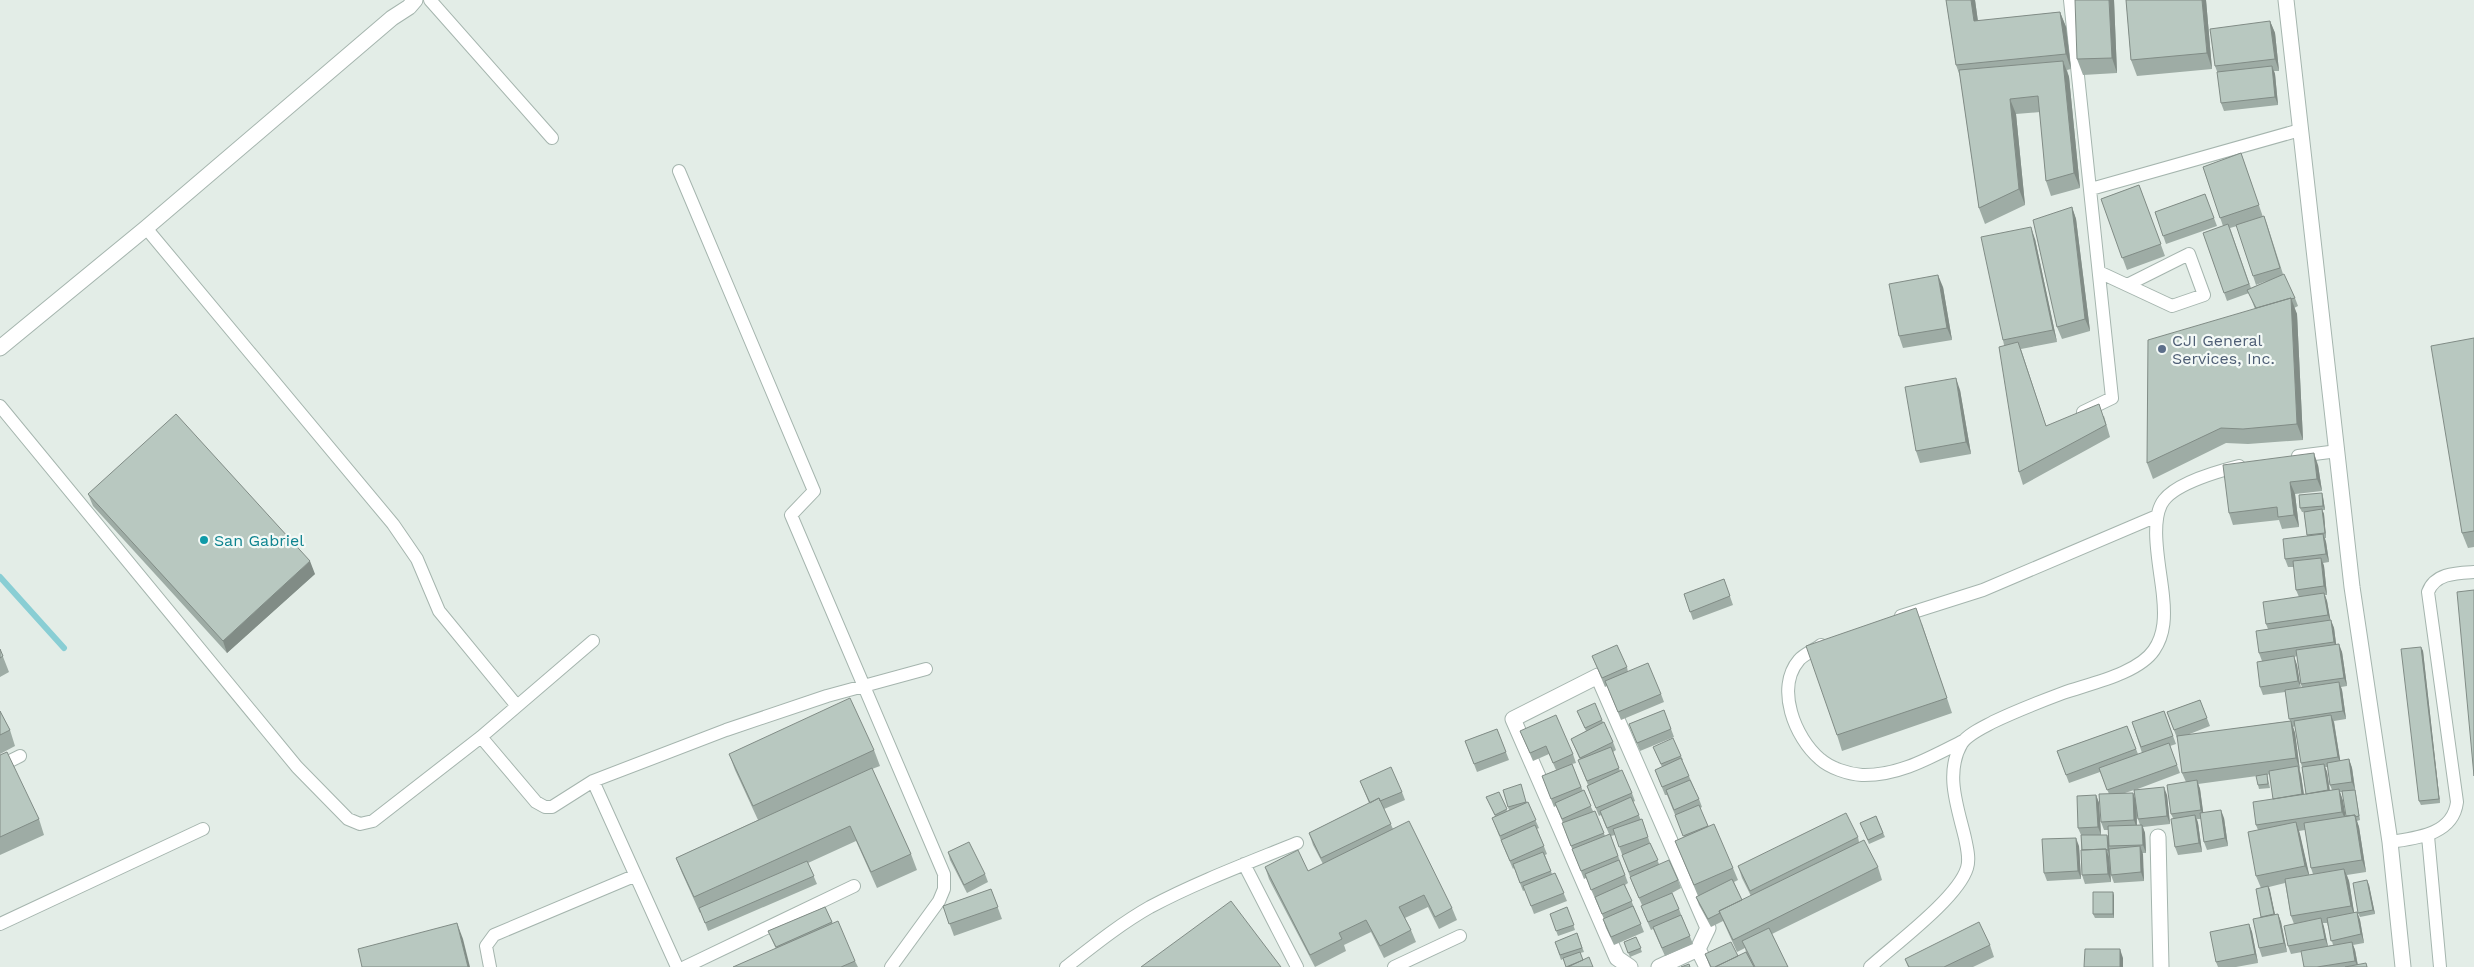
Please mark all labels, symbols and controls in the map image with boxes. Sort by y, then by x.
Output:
place label: CJI General Services, Inc. [2172,331,2275,368]
marker: CJI General Services, Inc. [2156,343,2168,355]
place label: San Gabriel [214,531,304,550]
marker: San Gabriel [198,534,210,546]

